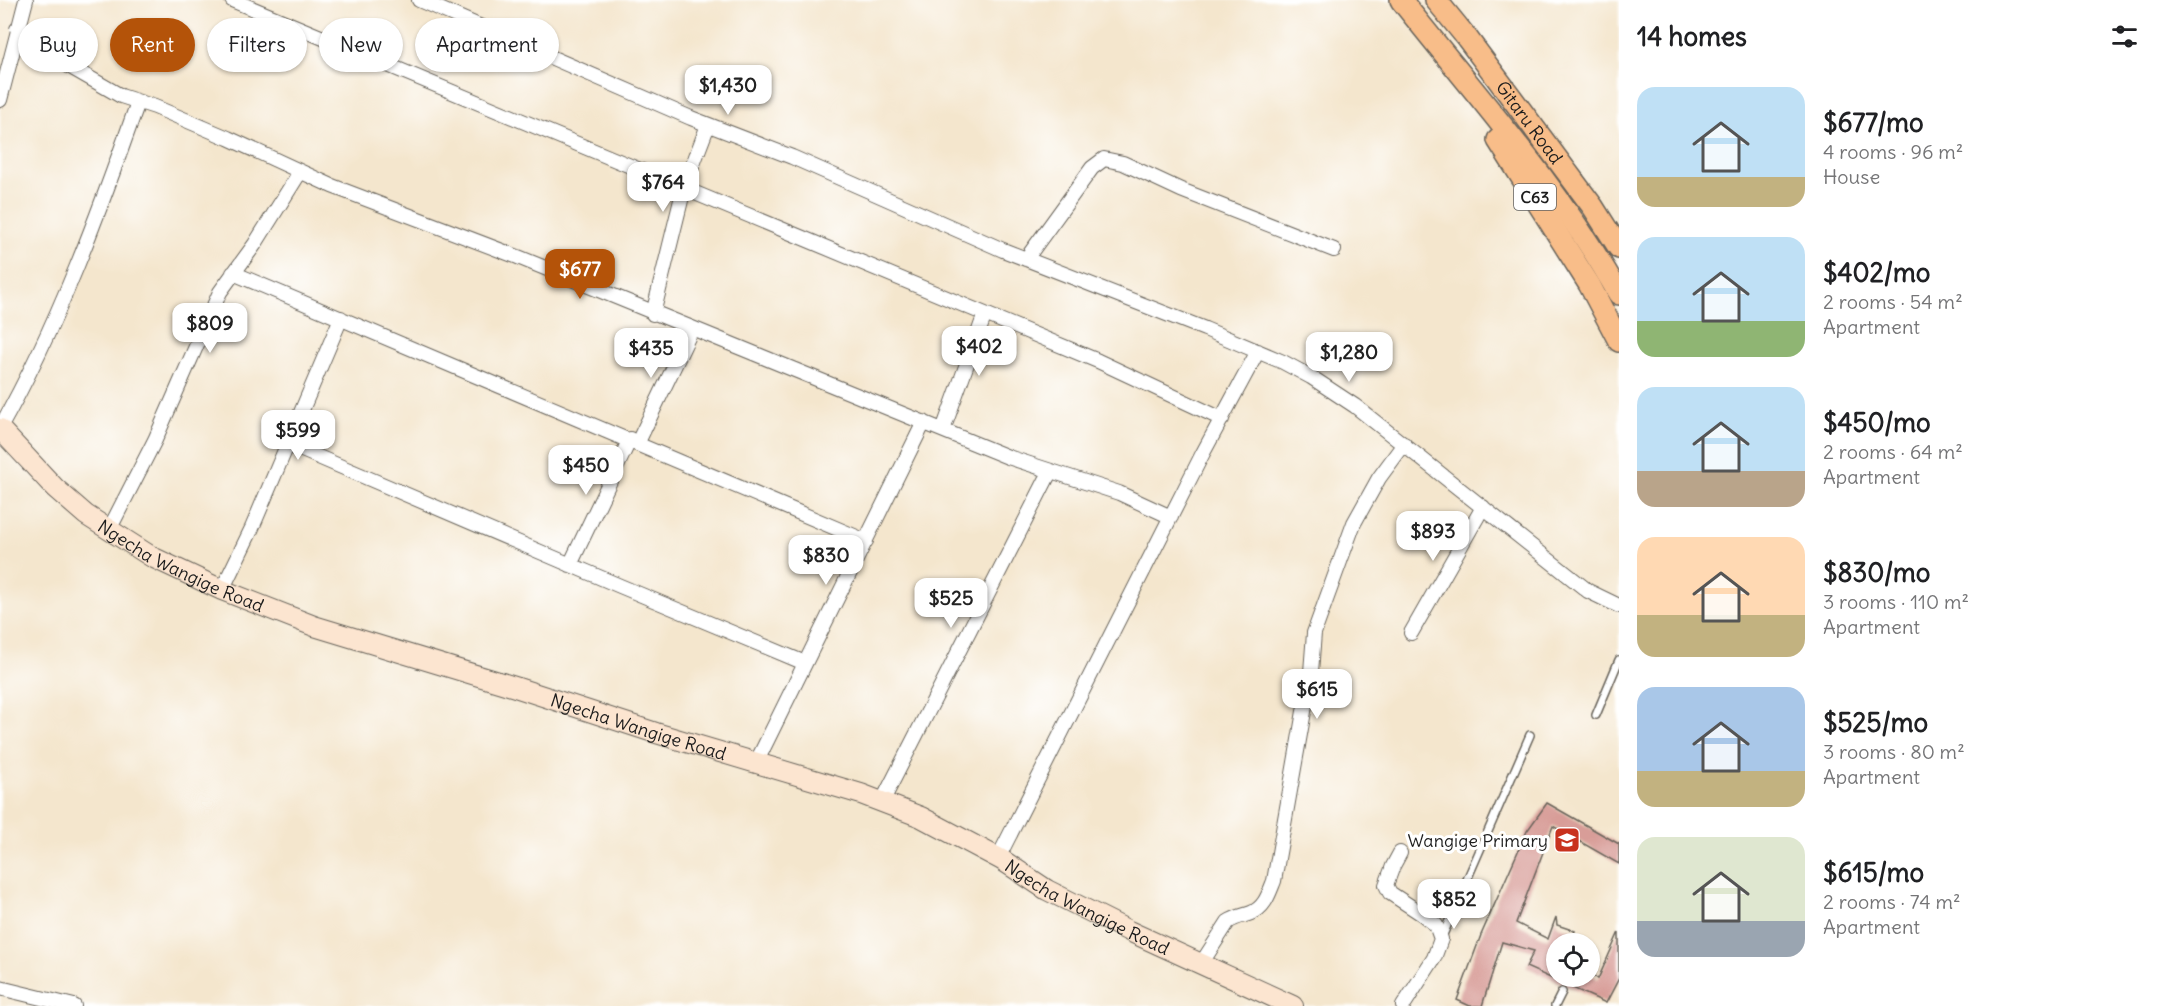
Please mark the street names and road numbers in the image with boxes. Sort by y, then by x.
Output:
street label: Gitaru Road [1491,76,1568,169]
road number: C63 [1514,184,1556,210]
street label: Ngecha Wangige Road [94,514,268,617]
street label: Ngecha Wangige Road [548,688,730,765]
street label: Ngecha Wangige Road [1001,854,1174,960]

